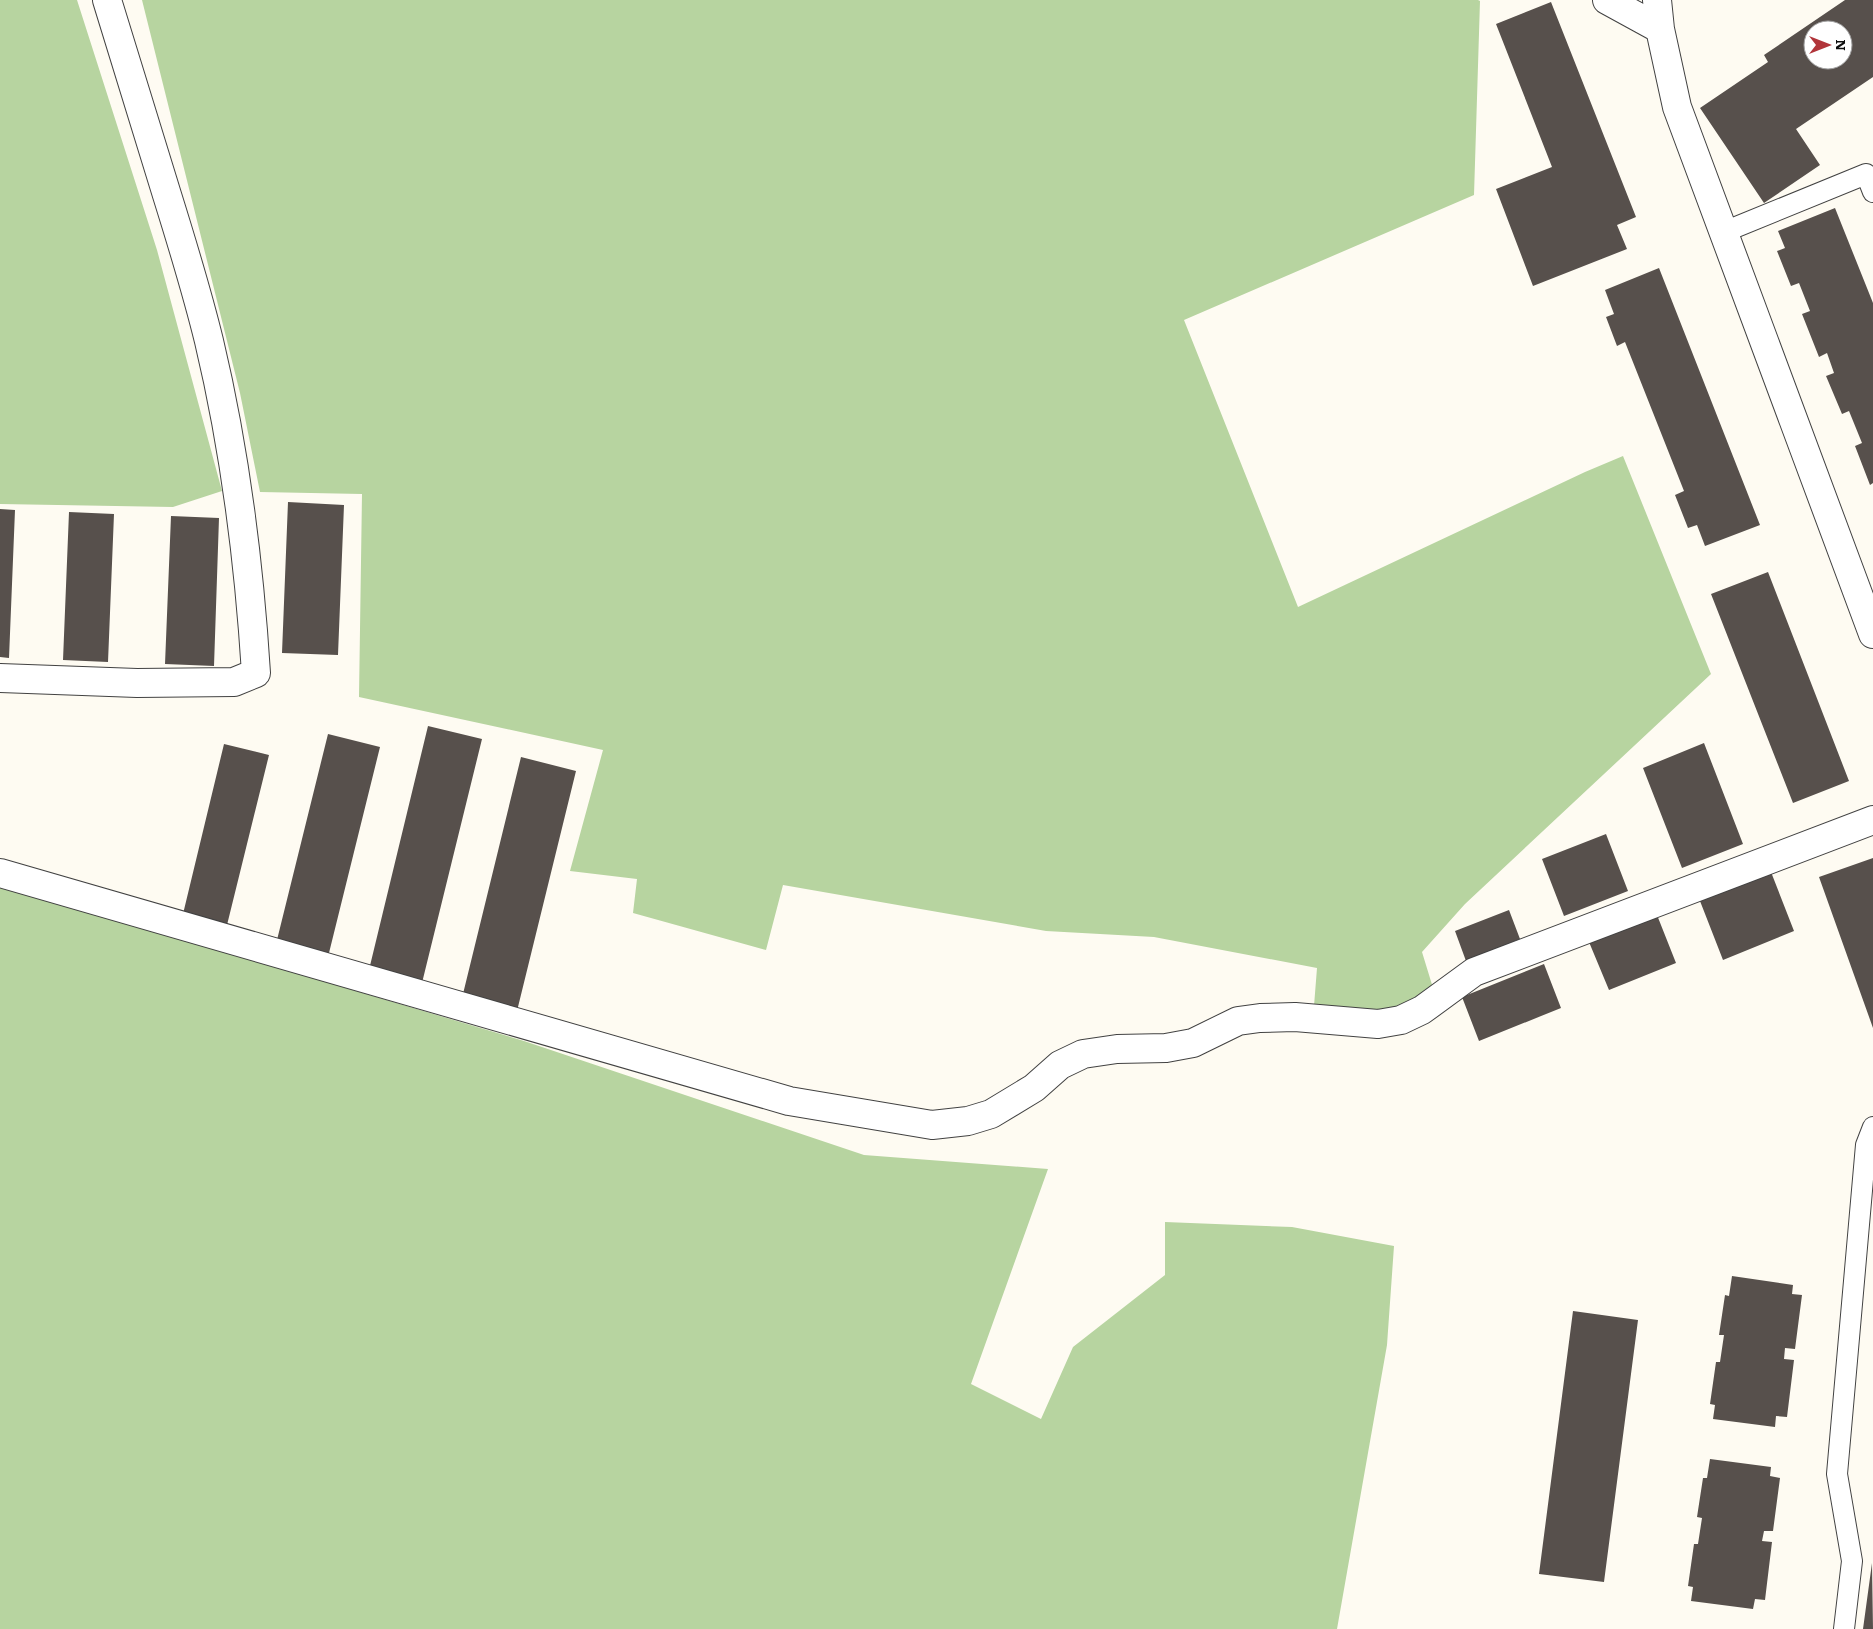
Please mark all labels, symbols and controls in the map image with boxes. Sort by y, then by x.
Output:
north arrow [1803,20,1853,70]
text: N [1832,39,1852,51]

